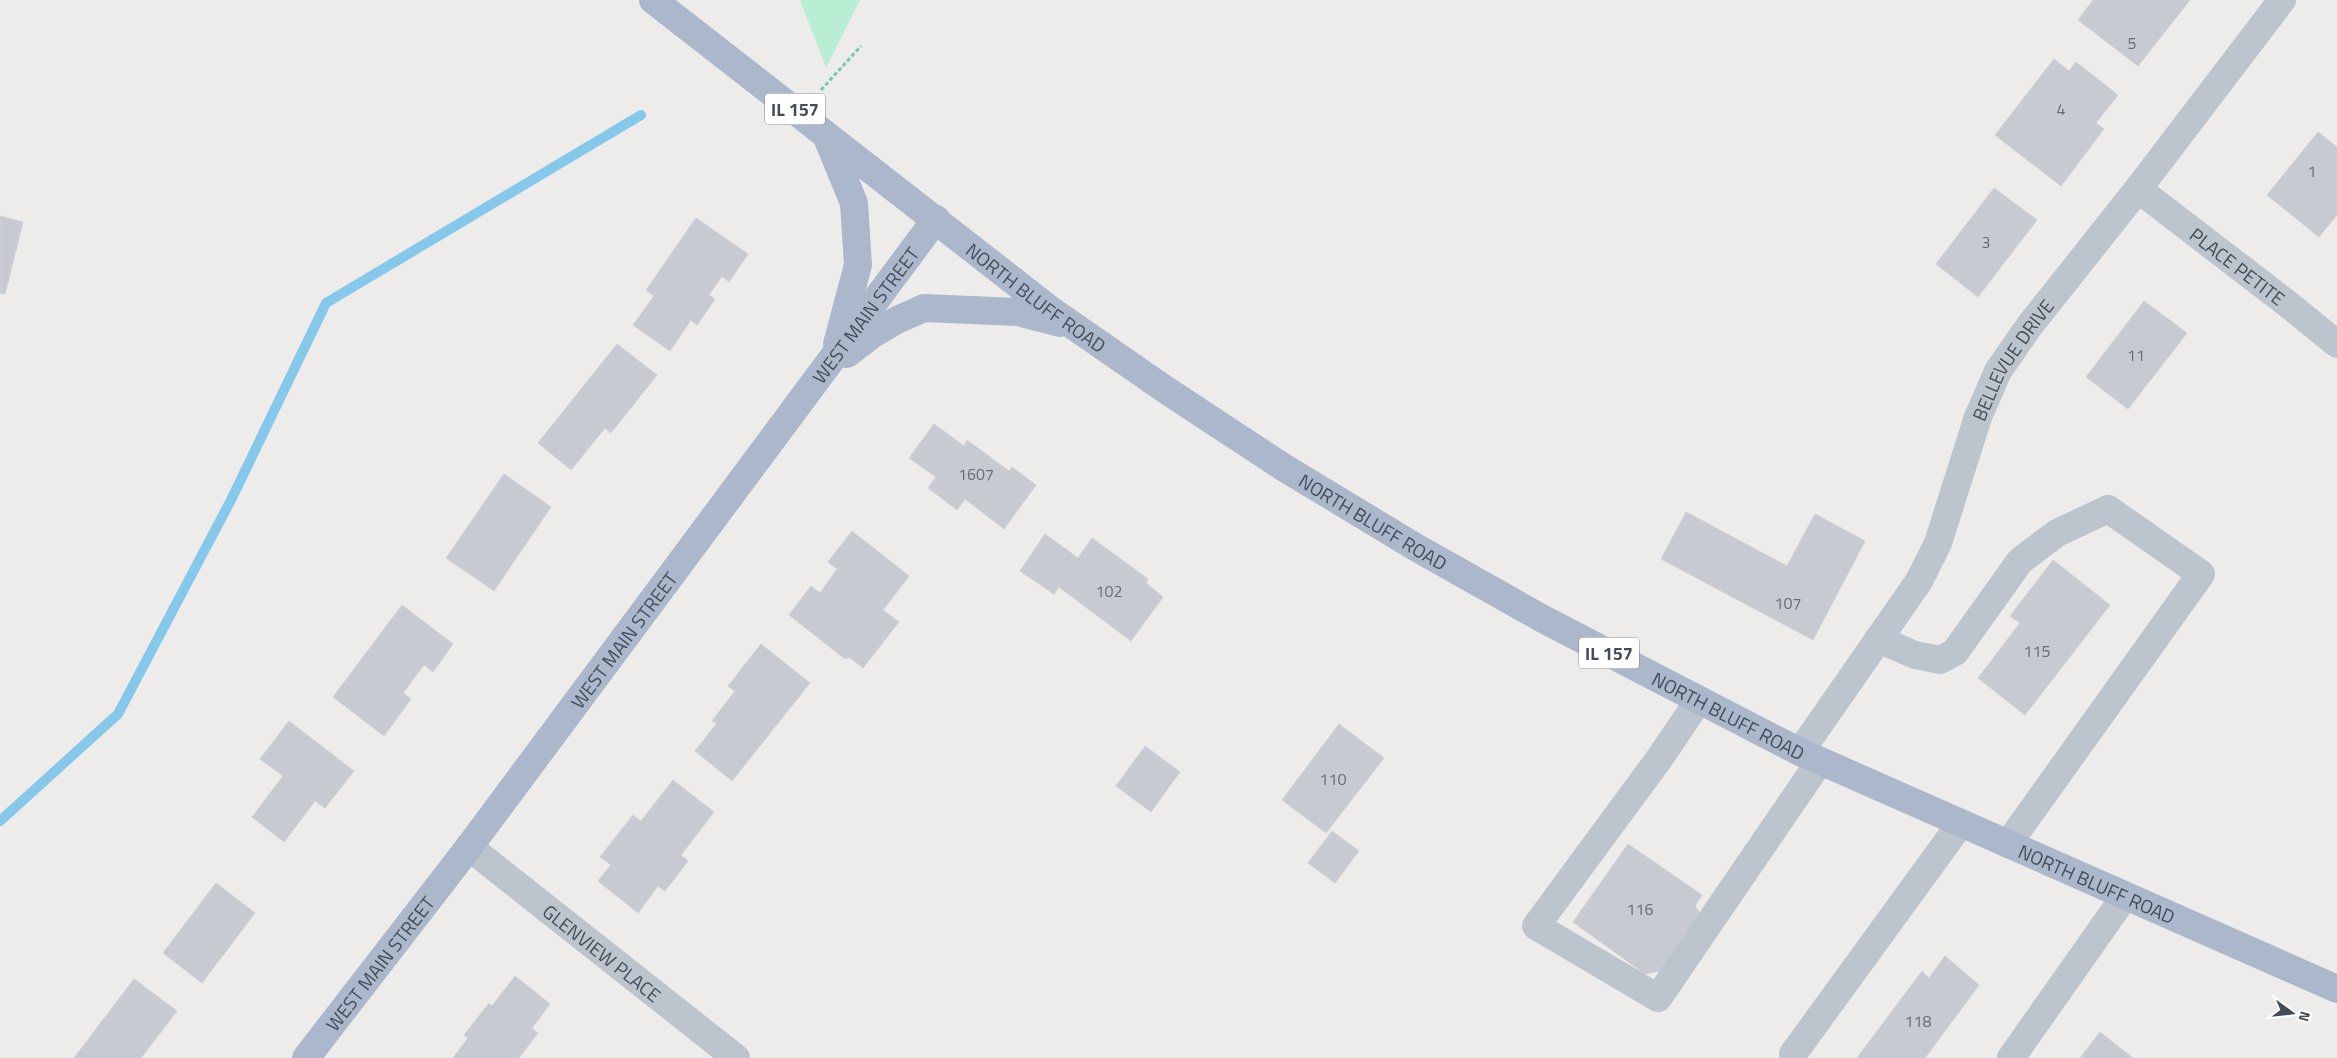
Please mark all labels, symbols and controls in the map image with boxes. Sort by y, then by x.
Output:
house number: 5 [2128,31,2137,55]
road number: IL 157 [765,94,825,125]
house number: 4 [2057,97,2066,121]
house number: 1 [2308,159,2316,183]
street label: PLACE PETITE [2184,220,2292,312]
house number: 3 [1982,230,1990,254]
street label: NORTH BLUFF ROAD [960,235,1112,359]
street label: WEST MAIN STREET [804,240,925,389]
street label: BELLEVUE DRIVE [1964,292,2060,425]
house number: 11 [2127,343,2145,367]
house number: 1607 [958,462,994,486]
street label: NORTH BLUFF ROAD [1294,465,1453,577]
street label: WEST MAIN STREET [563,565,684,714]
house number: 102 [1096,579,1122,603]
house number: 107 [1775,591,1801,615]
road number: IL 157 [1579,638,1639,668]
house number: 115 [2024,639,2050,663]
street label: NORTH BLUFF ROAD [1647,664,1810,767]
house number: 110 [1320,767,1346,791]
street label: NORTH BLUFF ROAD [2014,836,2180,930]
street label: WEST MAIN STREET [318,889,441,1037]
street label: GLENVIEW PLACE [537,896,668,1008]
house number: 116 [1627,897,1653,921]
north arrow [2267,988,2317,1038]
house number: 118 [1905,1009,1931,1033]
text: N [2294,1009,2316,1024]

